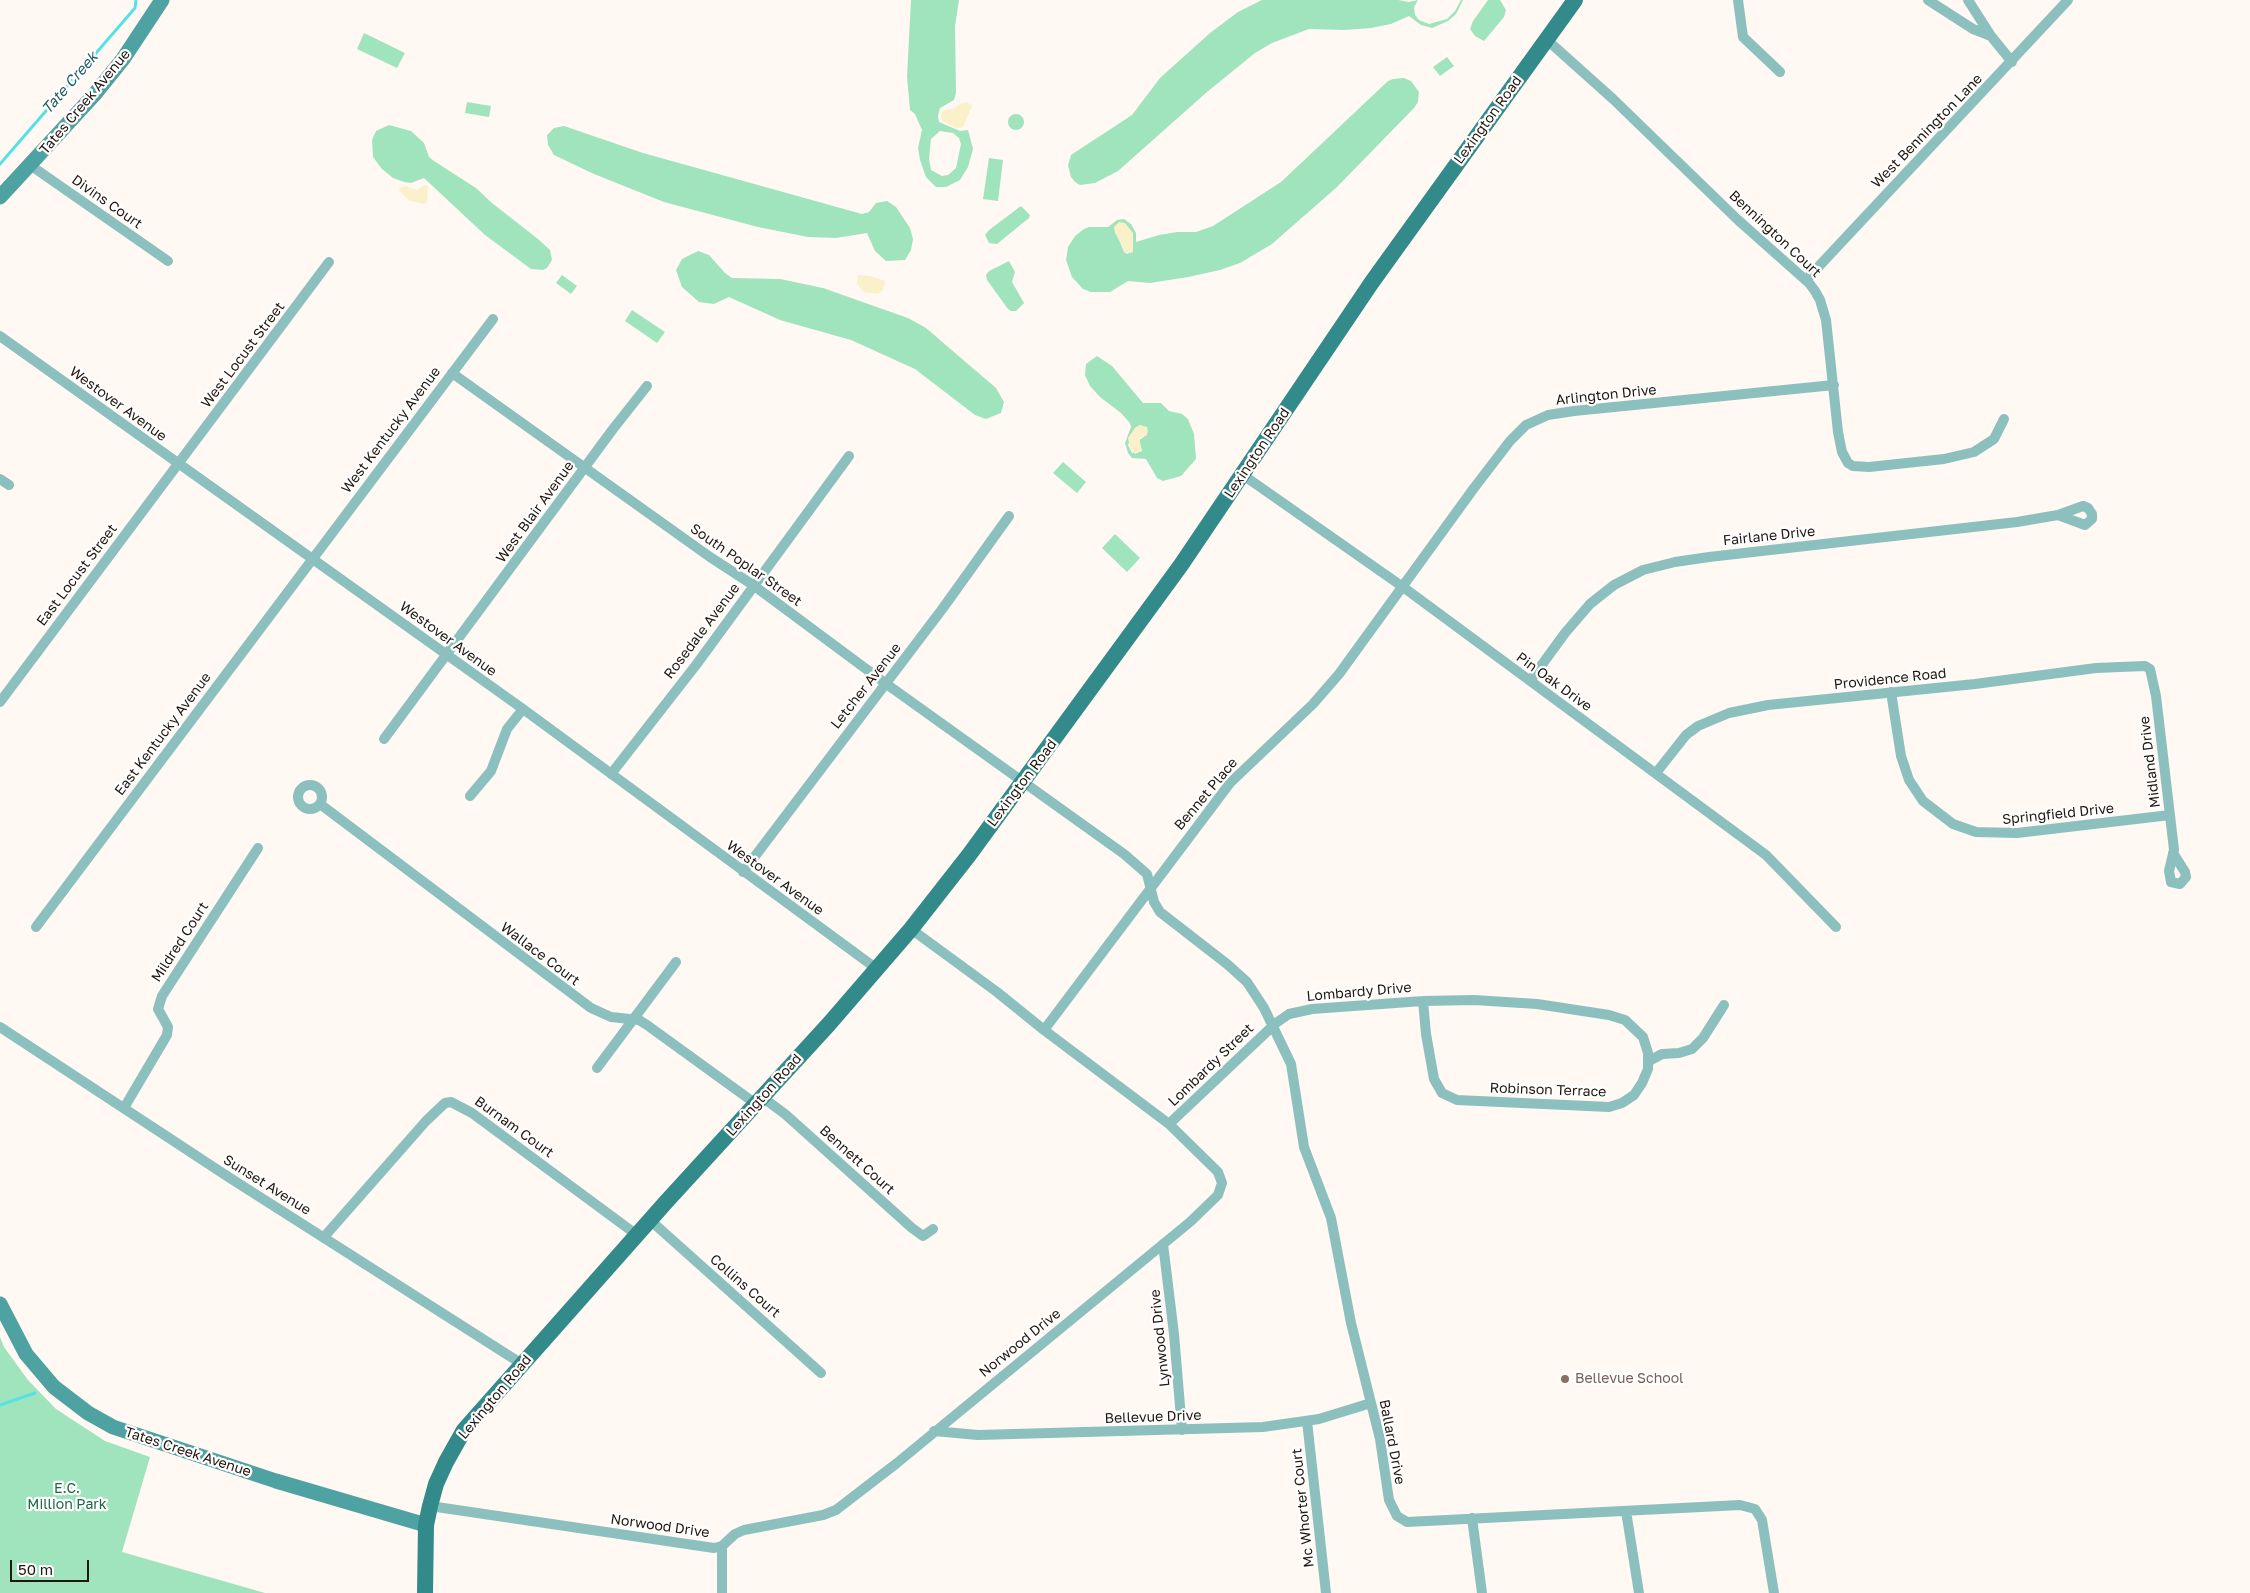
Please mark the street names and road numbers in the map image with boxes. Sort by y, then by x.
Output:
street label: Tates Creek Avenue [36,46,134,158]
street label: West Bennington Lane [1868,70,1986,192]
street label: Lexington Road [1450,73,1526,167]
street label: Divins Court [68,171,146,233]
street label: Bennington Court [1726,187,1824,281]
street label: West Locust Street [198,299,288,411]
street label: Westover Avenue [66,363,170,445]
street label: West Kentucky Avenue [338,363,444,497]
street label: Arlington Drive [1555,381,1657,409]
street label: Lexington Road [1221,405,1293,501]
street label: West Blair Avenue [493,458,577,566]
street label: South Poplar Street [687,520,805,610]
street label: East Locust Street [33,521,121,629]
street label: Fairlane Drive [1722,523,1816,549]
street label: Rosedale Avenue [661,580,743,682]
street label: Westover Avenue [396,598,500,680]
street label: Letcher Avenue [827,640,905,732]
street label: Pin Oak Drive [1513,649,1595,715]
street label: Providence Road [1833,665,1947,693]
street label: East Kentucky Avenue [111,669,215,799]
street label: Midland Drive [2136,715,2164,809]
street label: Lexington Road [984,736,1060,830]
street label: Bennet Place [1171,754,1241,834]
street label: Springfield Drive [2001,800,2115,828]
street label: Westover Avenue [723,837,827,919]
street label: Mildred Court [148,899,212,985]
street label: Wallace Court [497,919,583,989]
street label: Lombardy Drive [1306,979,1412,1005]
street label: Lombardy Street [1165,1020,1257,1110]
street label: Lexington Road [723,1050,805,1140]
street label: Robinson Terrace [1489,1080,1607,1100]
street label: Burnam Court [471,1093,557,1161]
street label: Bennett Court [816,1122,898,1198]
street label: Sunset Avenue [220,1151,314,1219]
street label: Collins Court [706,1251,784,1321]
street label: Lynwood Drive [1147,1288,1173,1388]
street label: Norwood Drive [976,1305,1064,1381]
street label: Lexington Road [455,1351,535,1443]
street label: Ballard Drive [1376,1398,1408,1486]
street label: Bellevue Drive [1104,1407,1202,1427]
street label: Tates Creek Avenue [123,1424,253,1480]
street label: Mc Whorter Court [1288,1448,1318,1568]
street label: Norwood Drive [610,1511,710,1541]

